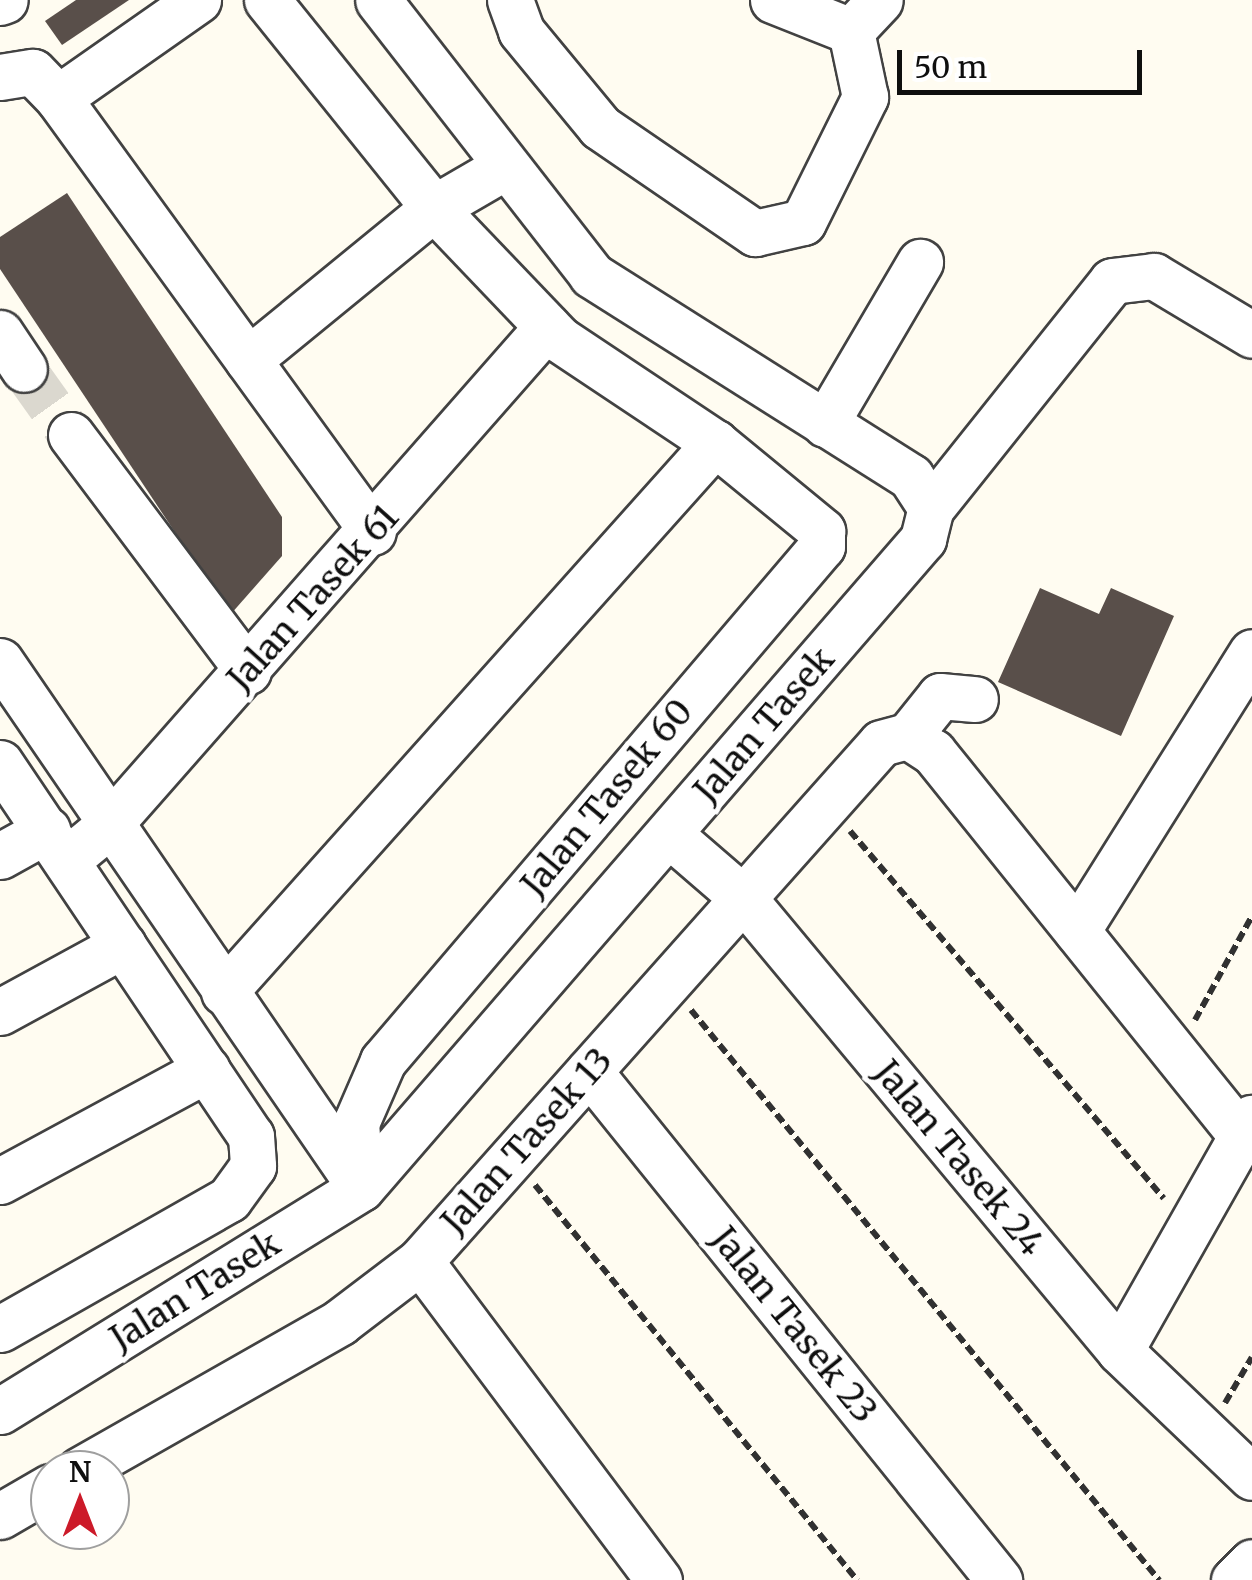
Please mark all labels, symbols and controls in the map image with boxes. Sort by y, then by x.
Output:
scale bar [902,30,1147,92]
text: 50 m [914,48,987,86]
street label: Jalan Tasek 61 [219,497,407,699]
street label: Jalan Tasek [685,639,843,811]
street label: Jalan Tasek 60 [512,691,702,905]
street label: Jalan Tasek 13 [433,1039,621,1243]
street label: Jalan Tasek 24 [865,1052,1053,1264]
street label: Jalan Tasek 23 [702,1218,886,1432]
street label: Jalan Tasek [102,1222,288,1360]
north arrow [30,1450,130,1550]
text: N [69,1454,91,1490]

